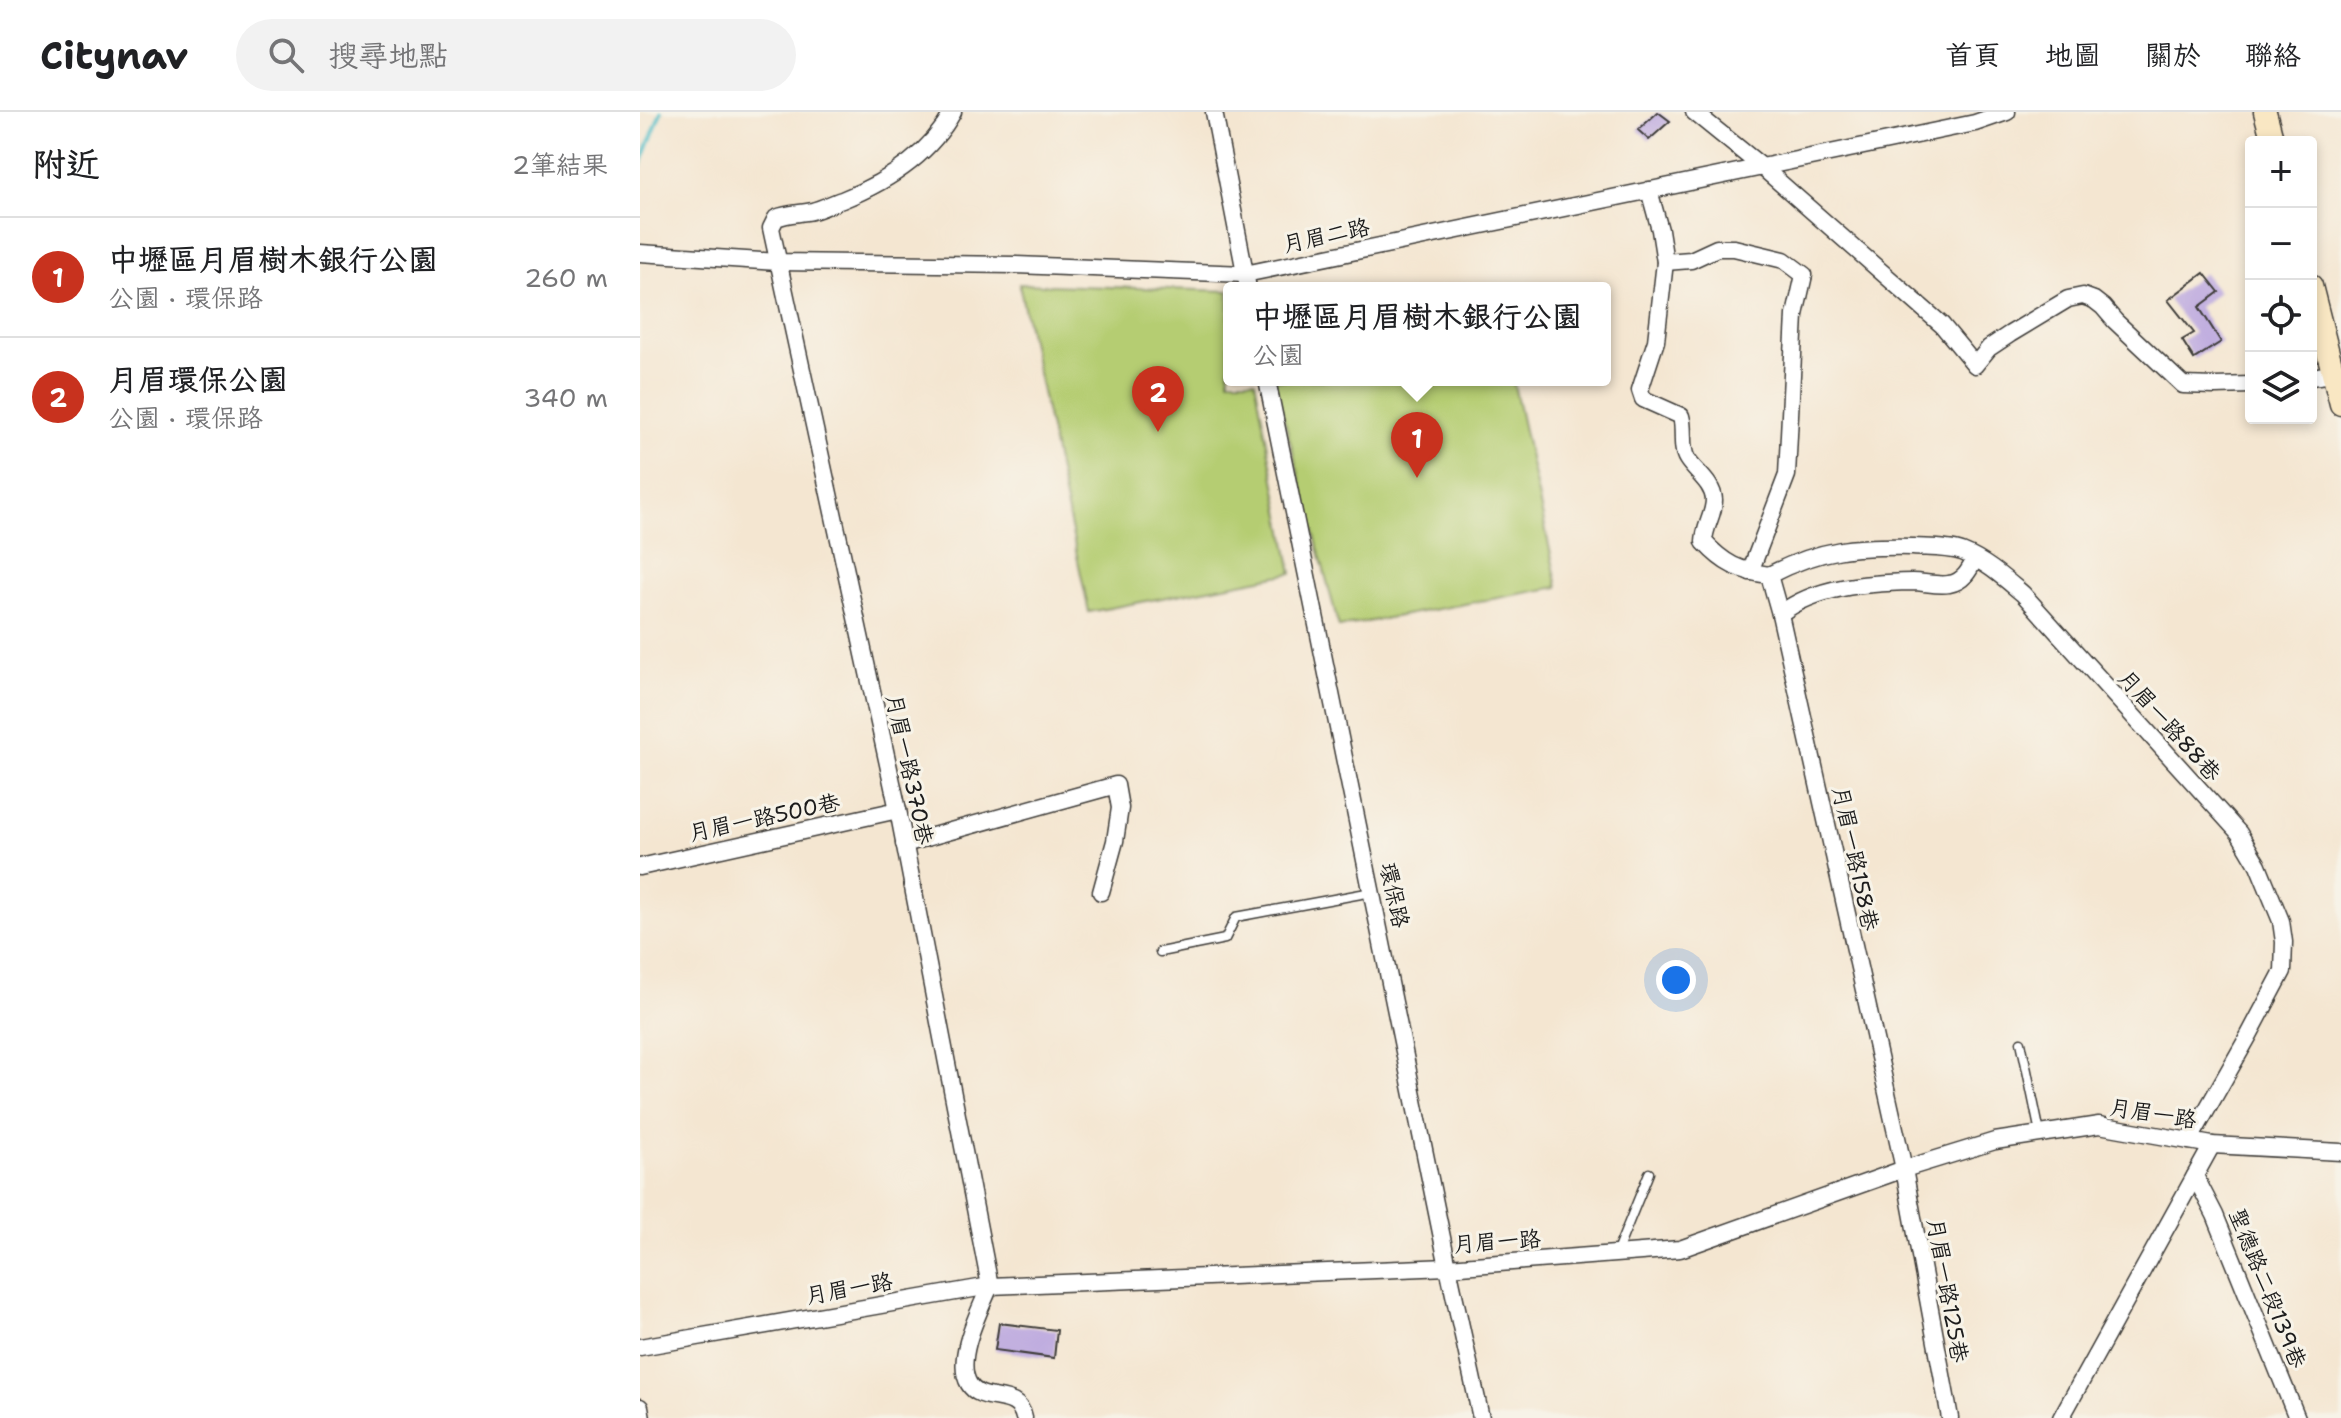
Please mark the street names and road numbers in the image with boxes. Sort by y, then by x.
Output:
street label: 月眉二路 [1280,212,1372,259]
street label: 月眉一路88巷 [2112,664,2227,787]
street label: 月眉一路370巷 [879,691,940,847]
street label: 月眉一路158巷 [1826,783,1885,933]
street label: 月眉一路500巷 [686,787,842,848]
street label: 環保路 [1373,860,1416,930]
street label: 月眉一路 [2107,1092,2199,1135]
street label: 聖德路二段139巷 [2222,1204,2313,1372]
street label: 月眉一路125巷 [1921,1215,1975,1365]
street label: 月眉一路 [1452,1224,1542,1259]
street label: 月眉一路 [803,1267,895,1310]

